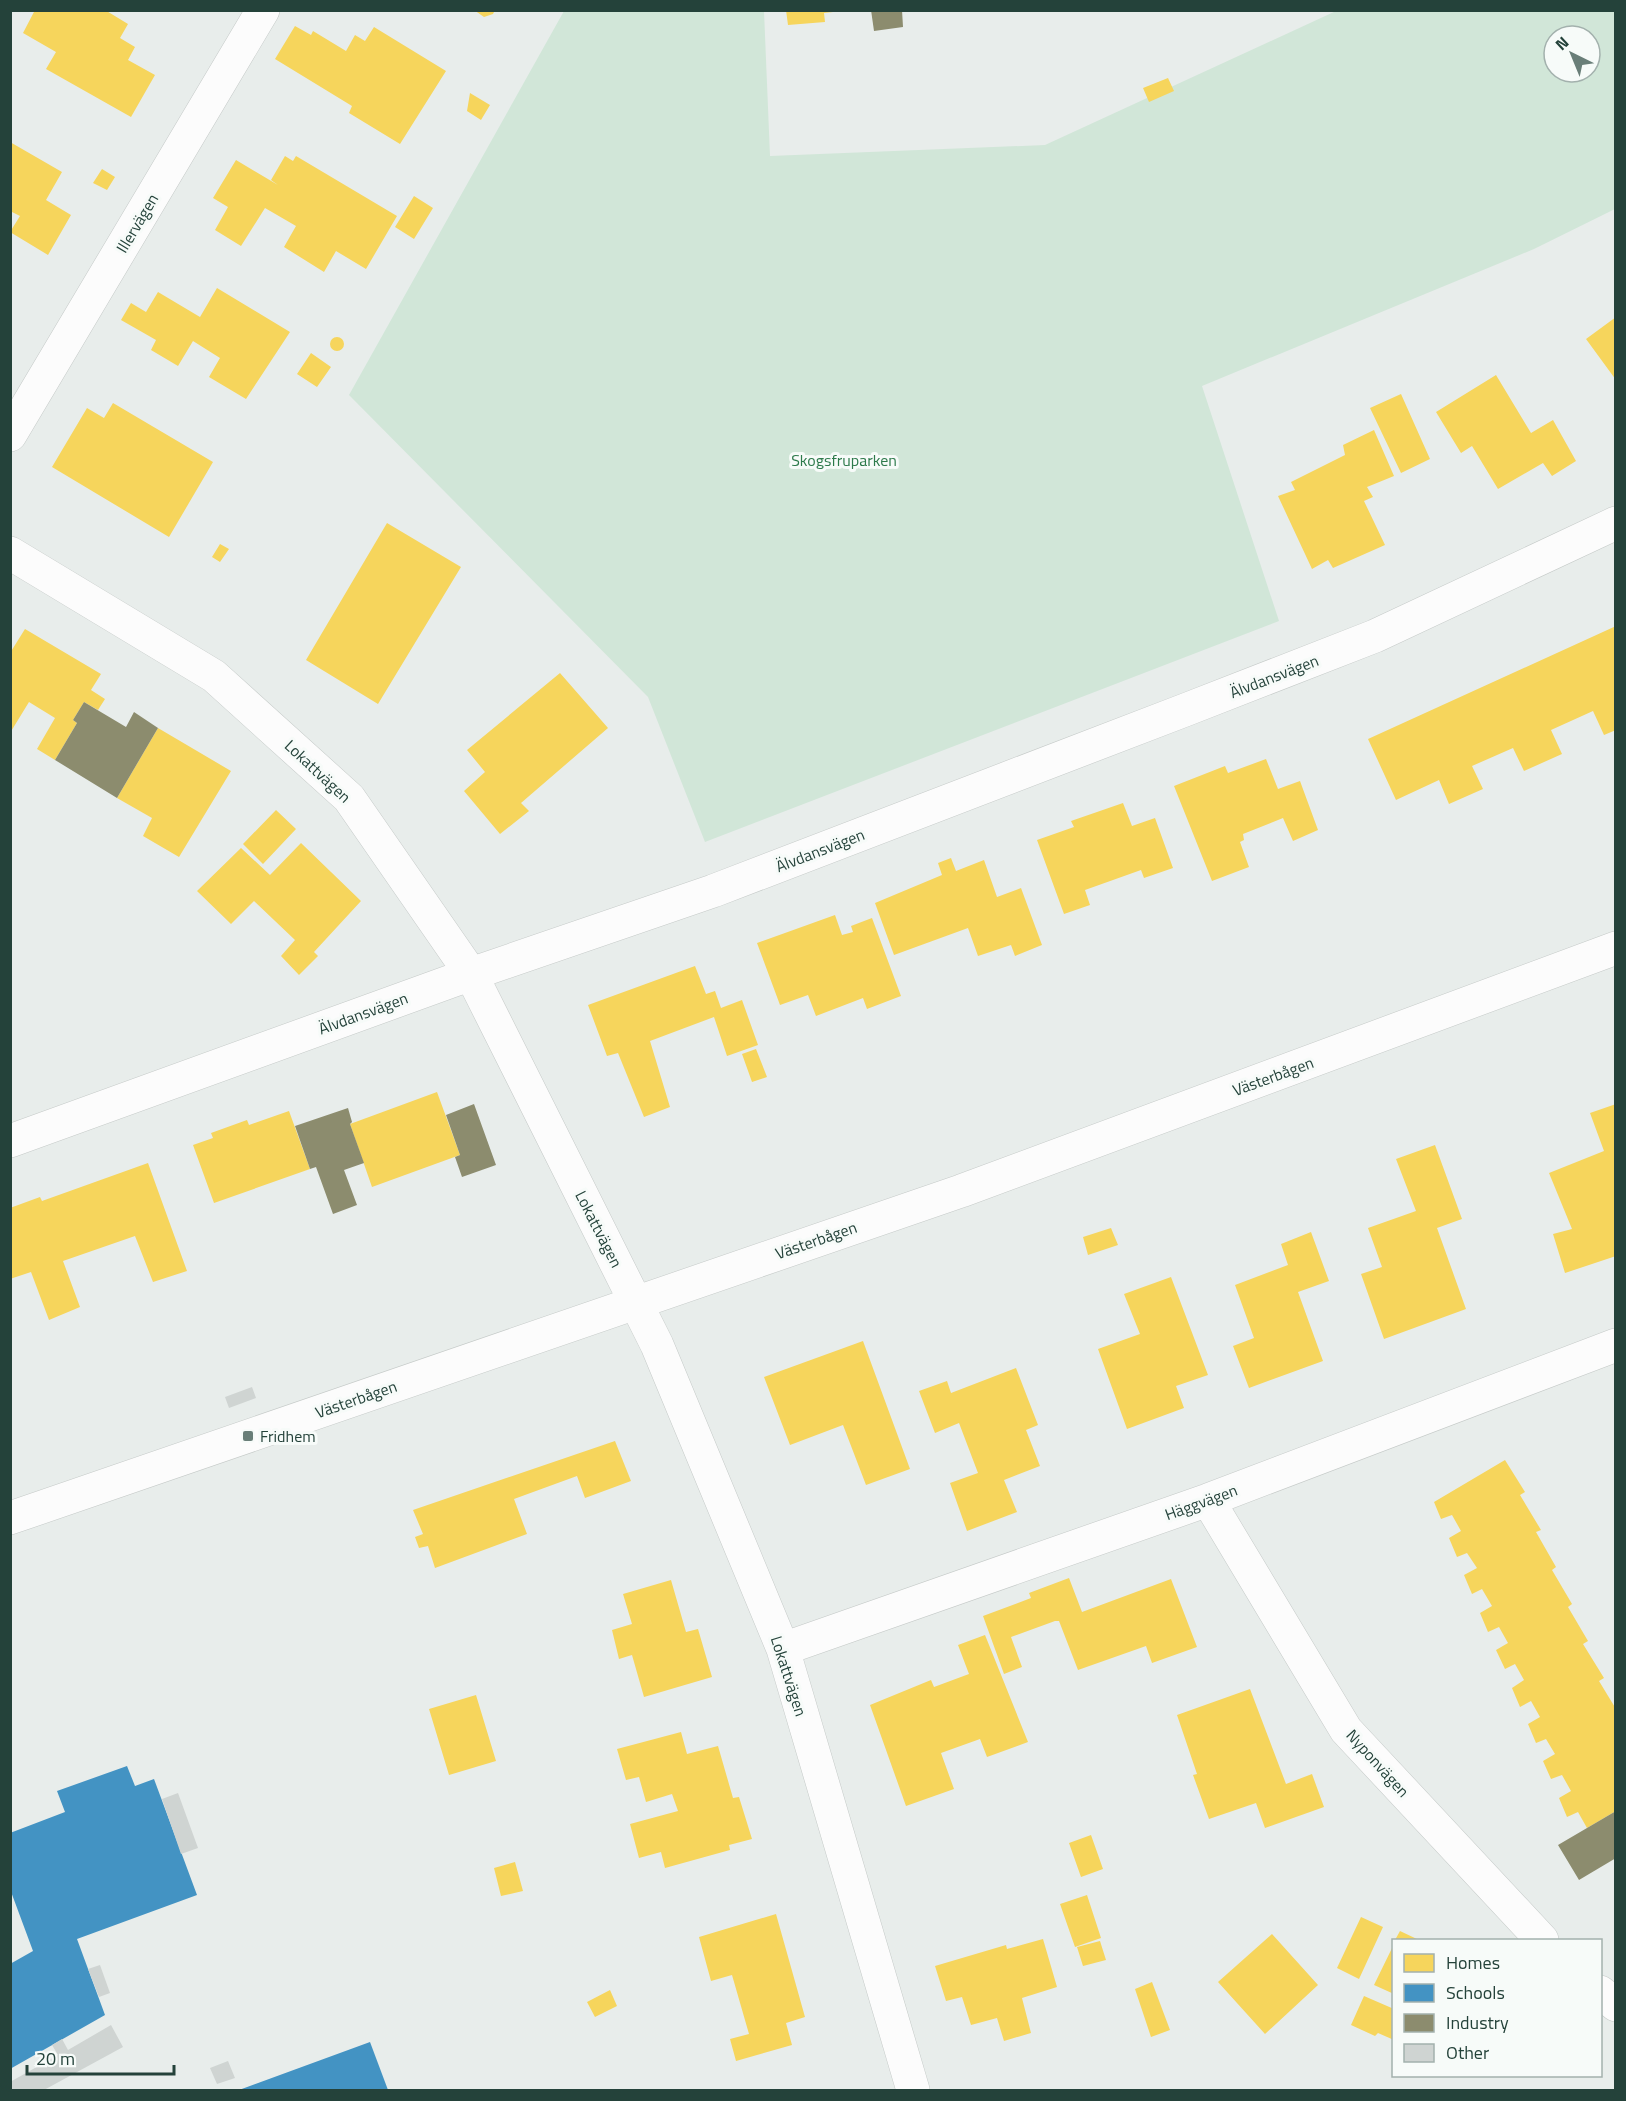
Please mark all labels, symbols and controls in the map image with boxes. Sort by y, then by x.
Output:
north arrow [1542,24,1602,84]
text: N [1550,30,1574,56]
street label: Illervägen [110,189,164,257]
park label: Skogsfruparken [791,448,897,472]
street label: Älvdansvägen [1226,648,1322,704]
street label: Lokattvägen [279,734,357,808]
street label: Älvdansvägen [772,822,868,878]
street label: Älvdansvägen [315,986,411,1040]
street label: Västerbågen [1229,1050,1317,1102]
street label: Lokattvägen [569,1186,629,1272]
street label: Västerbågen [772,1215,860,1265]
street label: Västerbågen [312,1374,400,1424]
place label: Fridhem [260,1424,316,1448]
marker: Fridhem [241,1429,255,1443]
street label: Häggvägen [1161,1478,1241,1526]
street label: Lokattvägen [765,1633,813,1719]
street label: Nyponvägen [1341,1724,1415,1802]
legend [1392,1939,1602,2077]
text: Homes [1446,1949,1500,1976]
text: Schools [1446,1979,1505,2006]
text: Industry [1446,2009,1509,2036]
scale bar [27,2038,174,2076]
text: Other [1446,2039,1489,2066]
text: 20 m [36,2045,75,2072]

